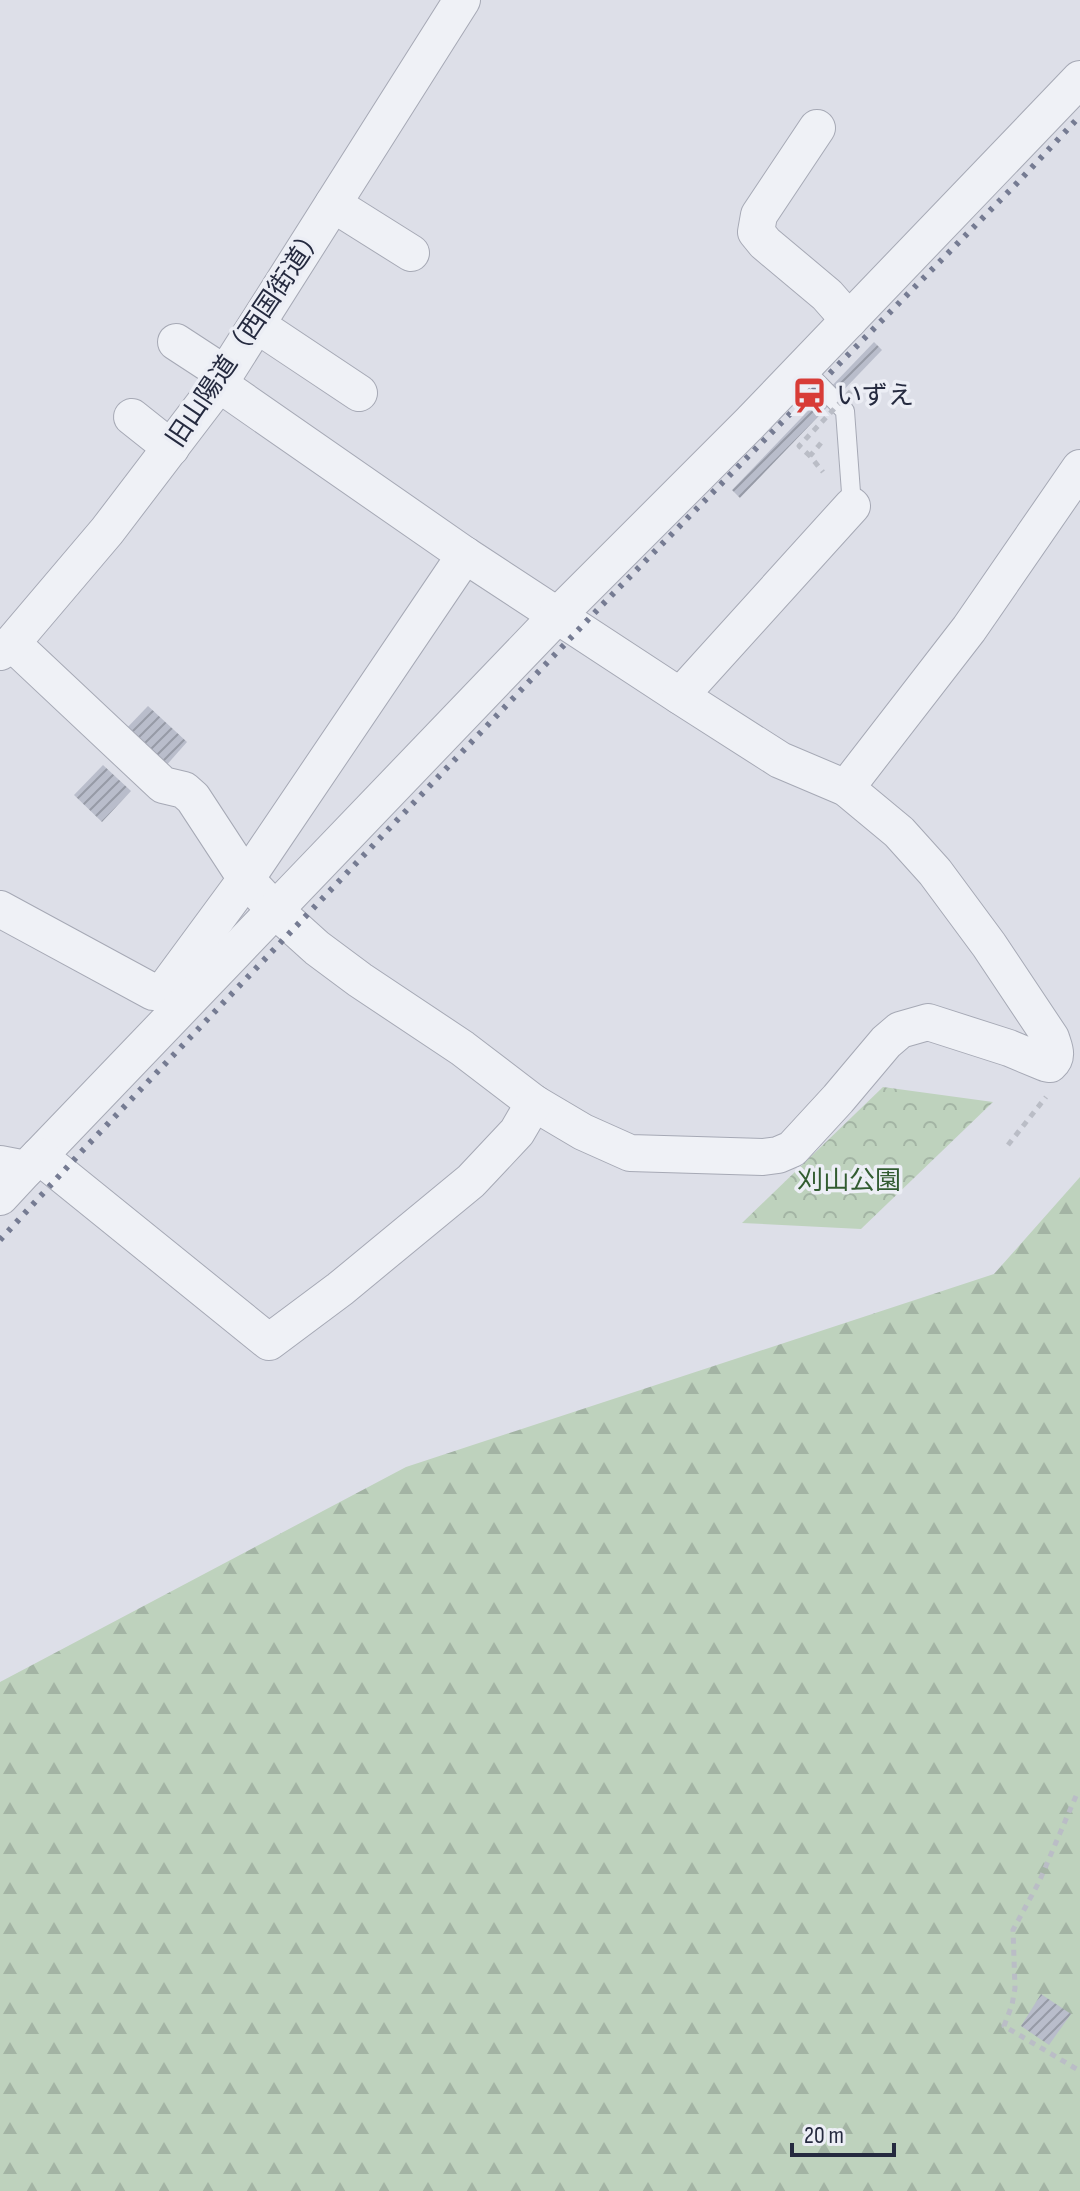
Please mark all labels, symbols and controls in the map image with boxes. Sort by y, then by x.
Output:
street label: 旧山陽道（西国街道） [161,220,332,453]
station icon: いずえ [791,376,829,414]
place label: いずえ [836,381,914,412]
park label: 刈山公園 [797,1166,901,1197]
scale bar [792,2107,894,2157]
text: 20 m [804,2121,844,2150]

